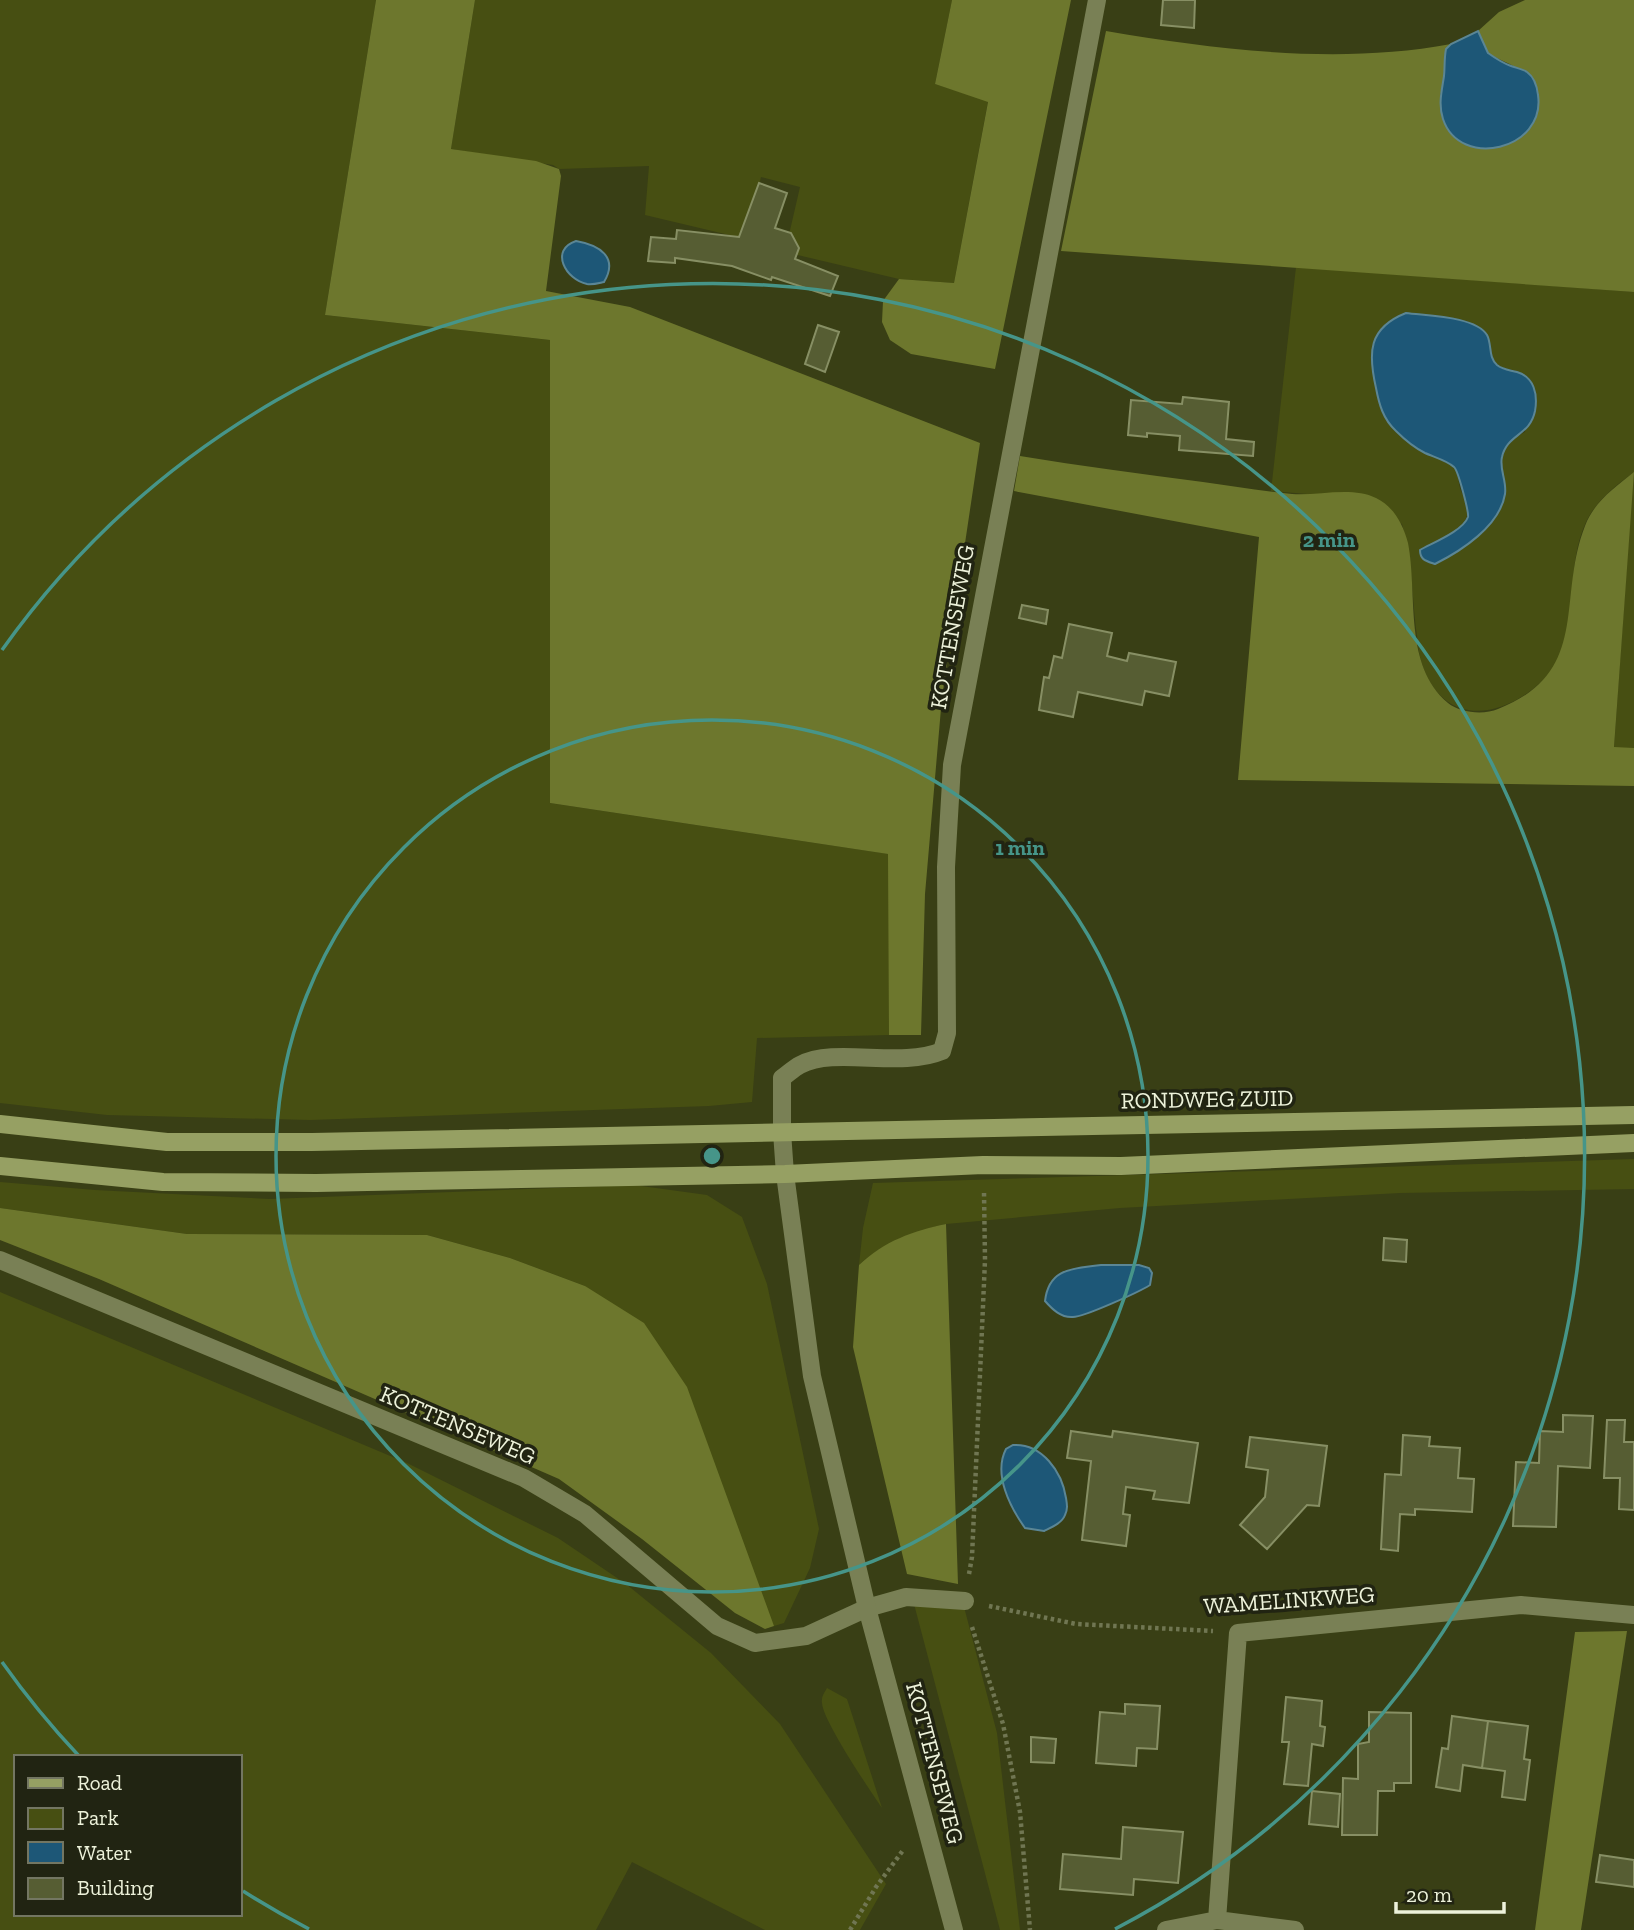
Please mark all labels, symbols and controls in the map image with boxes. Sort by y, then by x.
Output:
text: 2 min [1303,527,1356,552]
street label: KOTTENSEWEG [924,543,980,711]
text: 1 min [995,835,1045,860]
street label: RONDWEG ZUID [1120,1083,1294,1115]
centre of rings [700,1144,724,1168]
street label: KOTTENSEWEG [376,1380,540,1470]
street label: WAMELINKWEG [1203,1580,1376,1620]
street label: KOTTENSEWEG [900,1679,970,1847]
legend [14,1755,242,1916]
text: Road [77,1770,123,1795]
text: Park [77,1805,119,1830]
text: Water [77,1840,132,1865]
scale bar [1396,1870,1504,1914]
text: Building [77,1875,154,1900]
text: 20 m [1406,1882,1452,1907]

